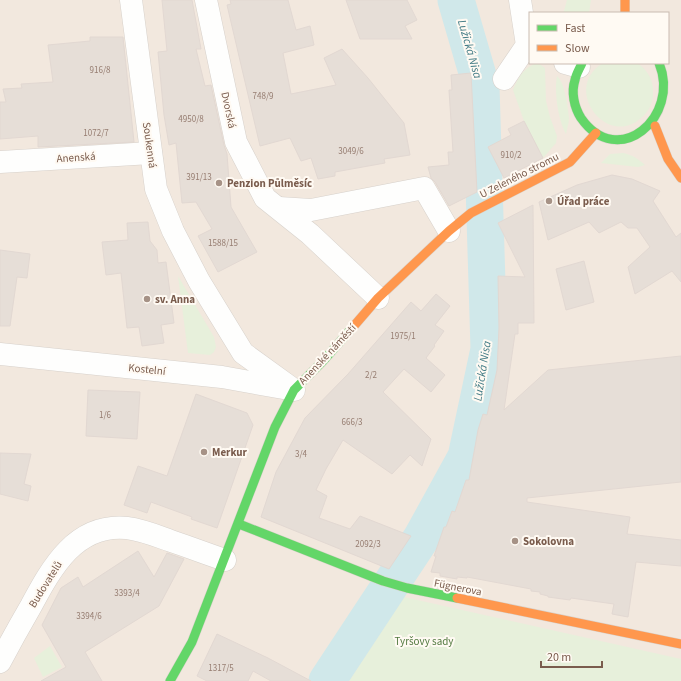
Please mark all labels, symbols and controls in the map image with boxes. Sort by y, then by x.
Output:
legend [529,12,669,64]
water label: Lužická Nisa [453,18,486,81]
text: Fast [565,20,585,37]
text: Slow [565,40,590,57]
house number: 916/8 [89,64,111,77]
street label: Dvorská [217,90,240,130]
house number: 748/9 [252,90,274,103]
house number: 4950/8 [178,113,204,126]
street label: Soukenná [139,121,160,169]
house number: 1072/7 [83,127,109,140]
house number: 3049/6 [338,145,364,158]
street label: Anenská [56,149,96,166]
street label: U Zeleného stromu [477,149,561,202]
house number: 910/2 [500,149,522,162]
house number: 391/13 [186,171,212,184]
place label: Penzion Půlměsíc [227,176,312,191]
marker: Penzion Půlměsíc [214,178,224,188]
place label: Úřad práce [557,194,610,209]
marker: Úřad práce [544,196,554,206]
house number: 1588/15 [208,237,239,250]
place label: sv. Anna [155,292,195,307]
marker: sv. Anna [142,294,152,304]
street label: Anenské náměstí [295,321,360,388]
house number: 1975/1 [390,330,416,343]
water label: Lužická Nisa [469,339,496,402]
street label: Kostelní [128,360,167,379]
house number: 2/2 [365,369,378,382]
house number: 1/6 [99,409,112,422]
house number: 666/3 [341,416,363,429]
place label: Merkur [212,445,248,460]
marker: Merkur [199,447,209,457]
house number: 3/4 [295,448,308,461]
place label: Sokolovna [523,534,574,549]
marker: Sokolovna [510,536,520,546]
house number: 2092/3 [355,538,381,551]
street label: Budovatelů [25,558,66,611]
street label: Fügnerova [433,576,483,599]
house number: 3393/4 [114,587,140,600]
house number: 3394/6 [76,610,102,623]
park label: Tyršovy sady [395,634,453,649]
scale bar [541,643,602,669]
text: 20 m [547,649,571,666]
house number: 1317/5 [208,662,234,675]

